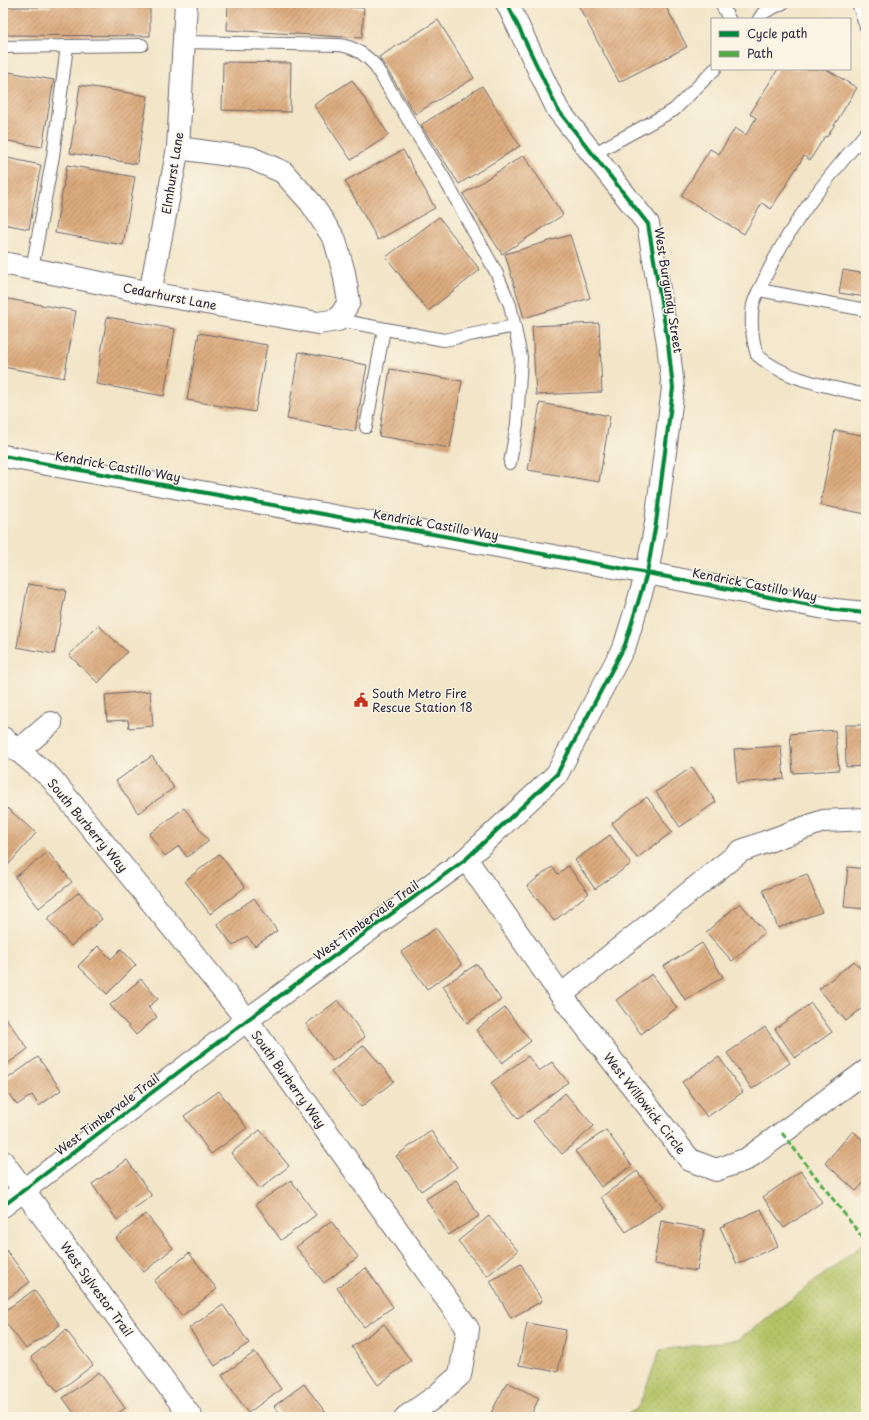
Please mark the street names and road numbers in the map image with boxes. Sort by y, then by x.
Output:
street label: Elmhurst Lane [157,130,187,215]
street label: West Burgundy Street [650,226,688,354]
street label: Cedarhurst Lane [121,278,219,314]
street label: Kendrick Castillo Way [54,446,182,486]
street label: Kendrick Castillo Way [372,504,500,544]
street label: Kendrick Castillo Way [691,563,819,605]
street label: South Burberry Way [44,775,132,876]
street label: West Timbervale Trail [310,876,422,964]
street label: South Burberry Way [247,1027,331,1132]
street label: West Willowick Circle [600,1048,691,1158]
street label: West Timbervale Trail [51,1069,163,1159]
street label: West Sylvestor Trail [56,1238,138,1340]

